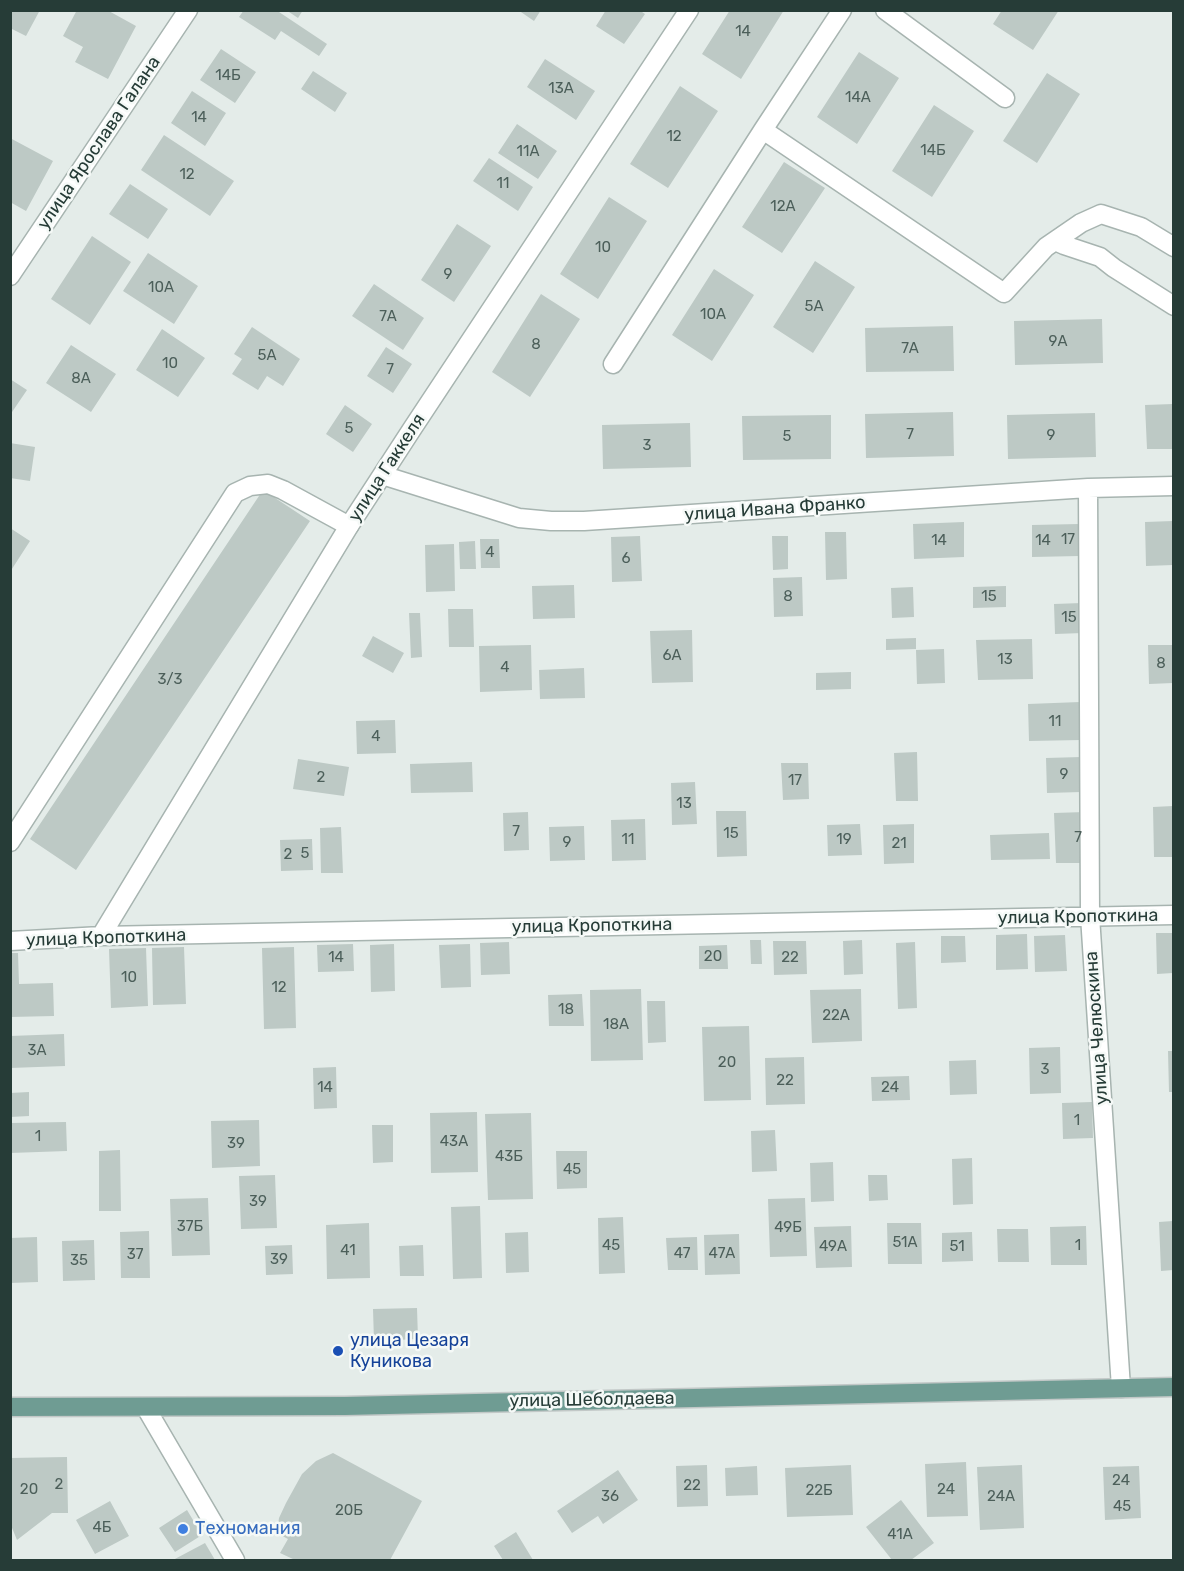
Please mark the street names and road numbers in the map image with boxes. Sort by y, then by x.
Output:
street label: улица Ярослава Галана [33,52,165,234]
street label: улица Гаккеля [344,410,430,526]
street label: улица Ивана Франко [684,492,866,526]
street label: улица Кропоткина [998,905,1158,929]
street label: улица Кропоткина [512,914,672,938]
street label: улица Кропоткина [25,924,187,952]
street label: улица Челюскина [1081,950,1113,1106]
street label: улица Шеболдаева [509,1388,675,1412]

